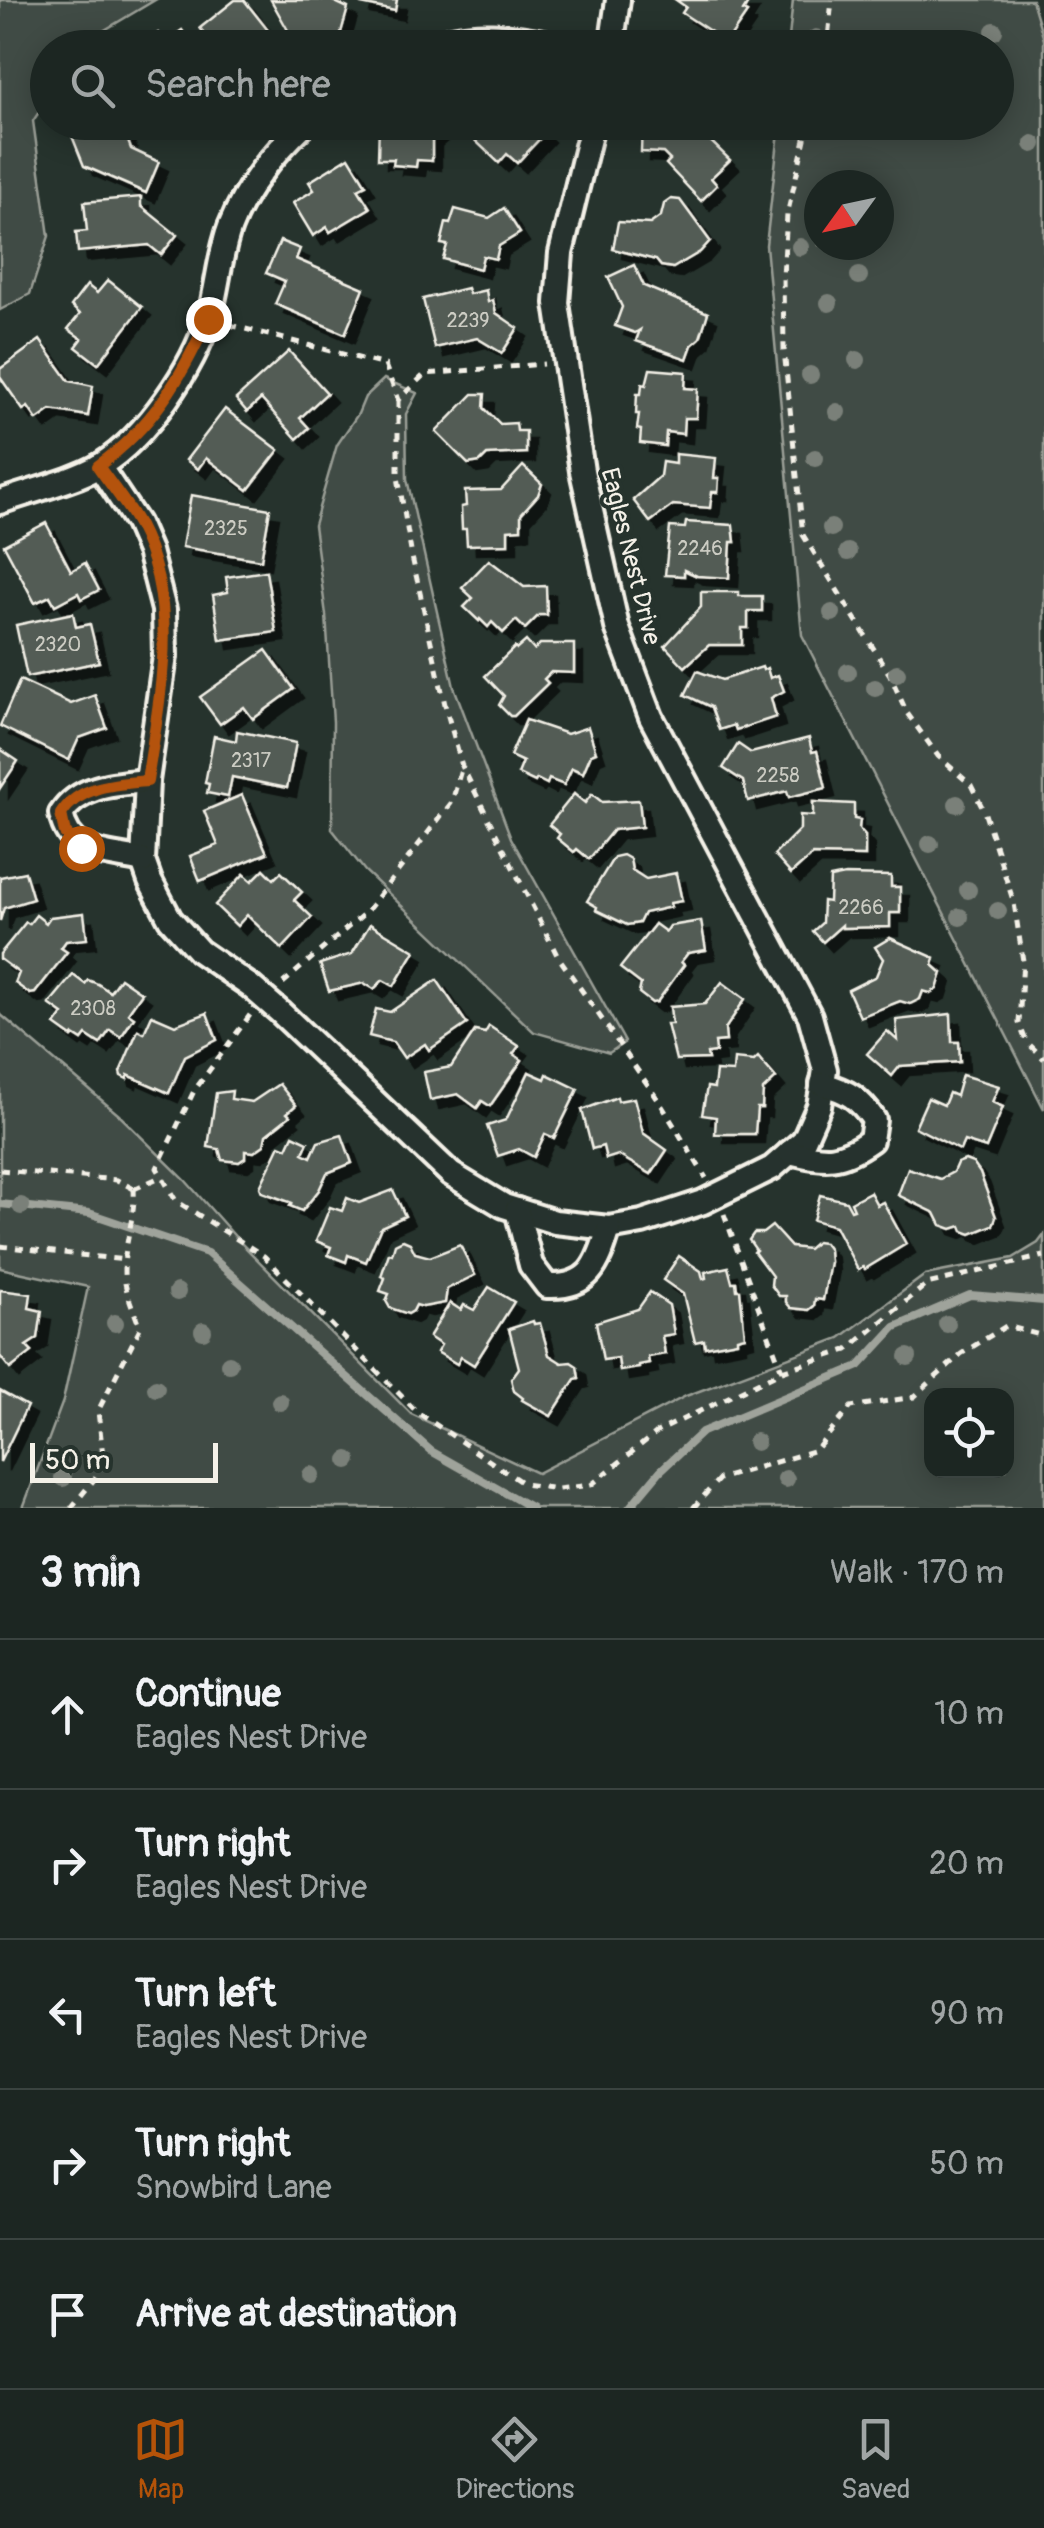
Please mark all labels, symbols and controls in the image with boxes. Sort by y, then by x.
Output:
search box [30,30,1014,140]
icon: search [65,58,120,113]
text: Search here [145,61,331,109]
north arrow [804,170,894,260]
route end [186,297,232,343]
house number: 2239 [446,308,490,333]
street label: Eagles Nest Drive [594,465,668,649]
house number: 2325 [204,516,248,541]
house number: 2246 [677,536,723,561]
house number: 2320 [35,632,81,657]
house number: 2317 [231,748,271,773]
house number: 2258 [756,763,800,788]
route start [59,826,105,872]
house number: 2266 [838,895,884,920]
house number: 2308 [70,996,116,1021]
map controls [924,1388,1014,1478]
button: locate [924,1388,1014,1478]
scale bar [30,1438,218,1482]
text: 50 m [45,1443,110,1478]
text: 3 min [40,1547,141,1599]
text: Walk · 170 m [830,1553,1004,1593]
text: Continue [135,1670,281,1718]
icon: ahead [40,1687,95,1742]
text: 10 m [934,1694,1004,1734]
text: Eagles Nest Drive [135,1718,367,1758]
text: Turn right [135,1820,290,1868]
icon: right [40,1837,95,1892]
text: 20 m [929,1844,1004,1884]
text: Eagles Nest Drive [135,1868,367,1908]
text: Turn left [135,1970,276,2018]
icon: left [40,1987,95,2042]
text: 90 m [930,1994,1004,2034]
text: Eagles Nest Drive [135,2018,367,2058]
text: Turn right [135,2120,290,2168]
icon: right [40,2137,95,2192]
text: 50 m [929,2144,1004,2184]
text: Snowbird Lane [135,2168,332,2208]
icon: arrive [40,2287,95,2342]
text: Arrive at destination [135,2290,457,2338]
tab: Map [133,2412,188,2507]
tab: Directions [455,2412,574,2507]
tab: Saved [841,2412,911,2507]

